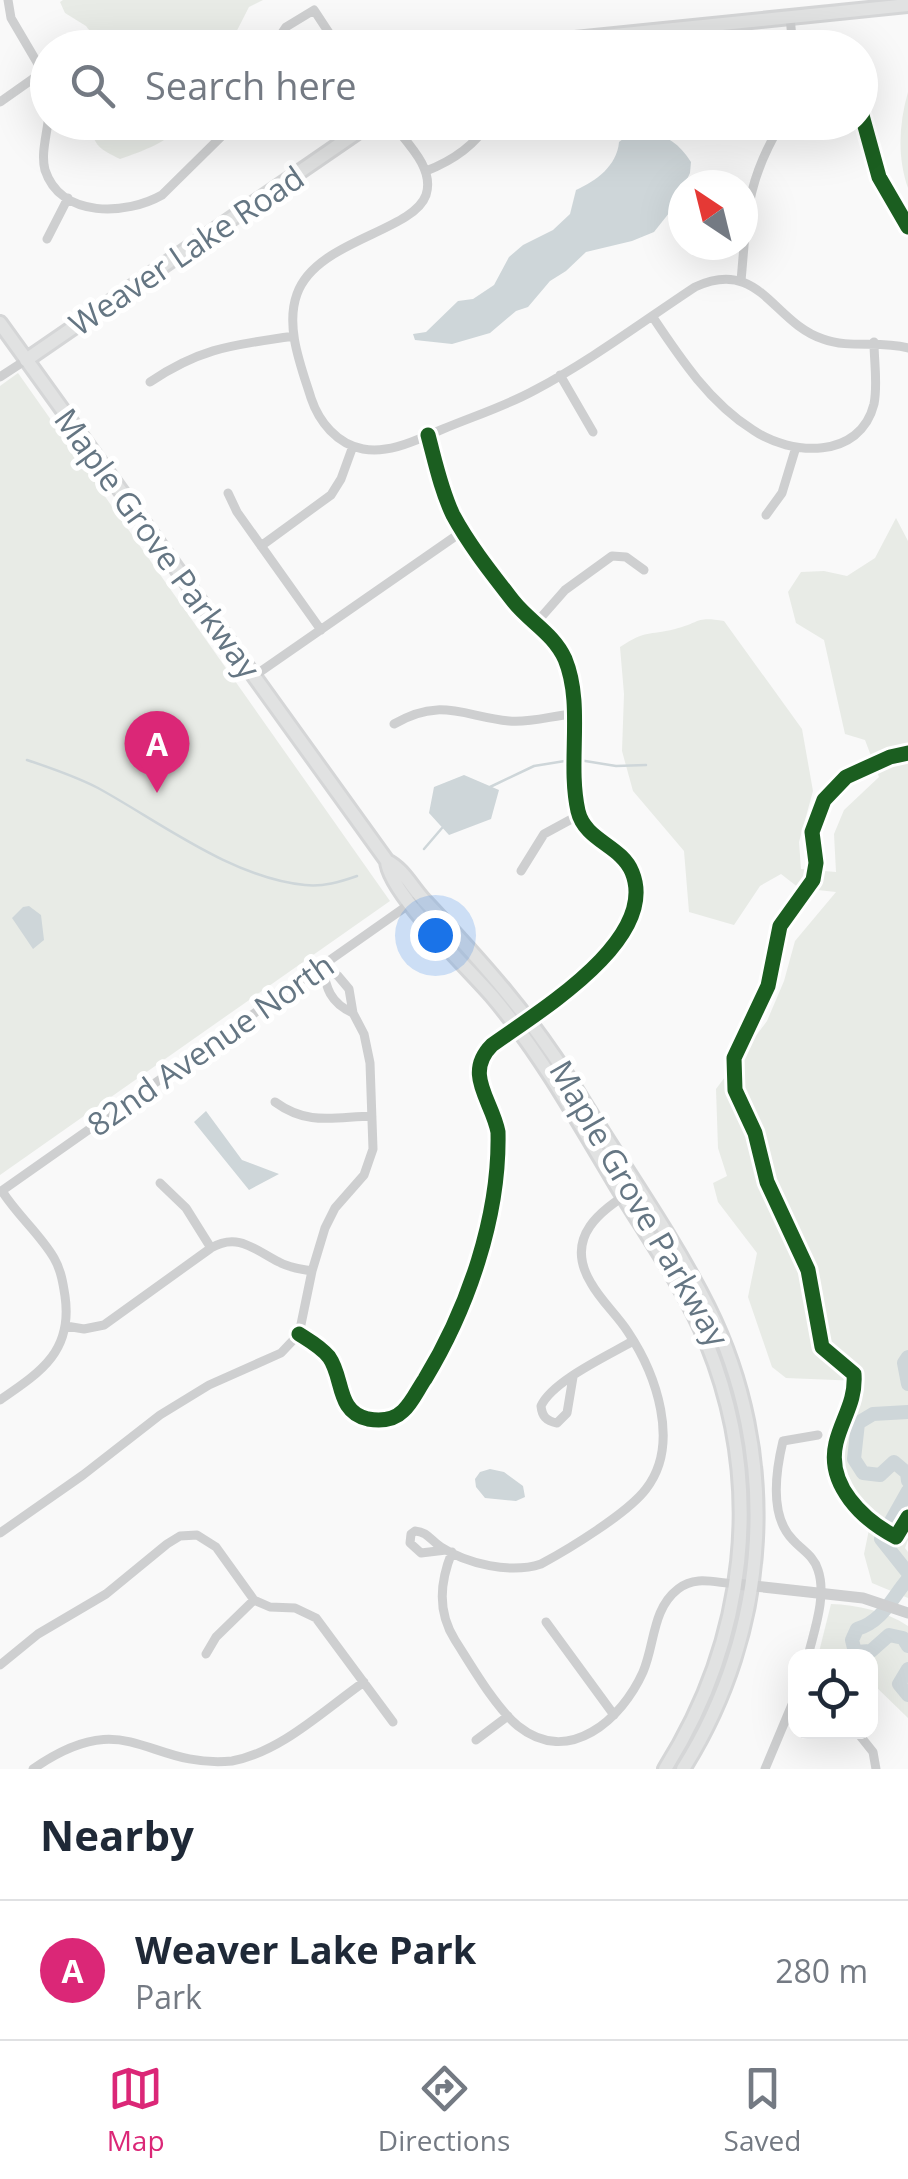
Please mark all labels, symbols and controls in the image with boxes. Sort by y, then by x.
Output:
search box [30,30,878,140]
icon: search [65,58,120,113]
text: Search here [145,59,357,111]
street label: Weaver Lake Road [60,155,312,345]
north arrow [668,170,758,260]
street label: Maple Grove Parkway [45,399,271,687]
pin: A [124,710,190,793]
your location [410,910,461,961]
street label: 82nd Avenue North [78,943,342,1145]
street label: Maple Grove Parkway [540,1052,740,1355]
map controls [788,1649,878,1739]
button: locate [788,1649,878,1739]
text: Nearby [40,1806,194,1863]
text: Weaver Lake Park [135,1923,476,1975]
text: A [61,1949,84,1992]
text: 280 m [775,1949,868,1992]
text: Park [135,1975,202,2018]
tab: Map [107,2061,165,2159]
tab: Directions [378,2061,510,2159]
tab: Saved [724,2061,801,2159]

